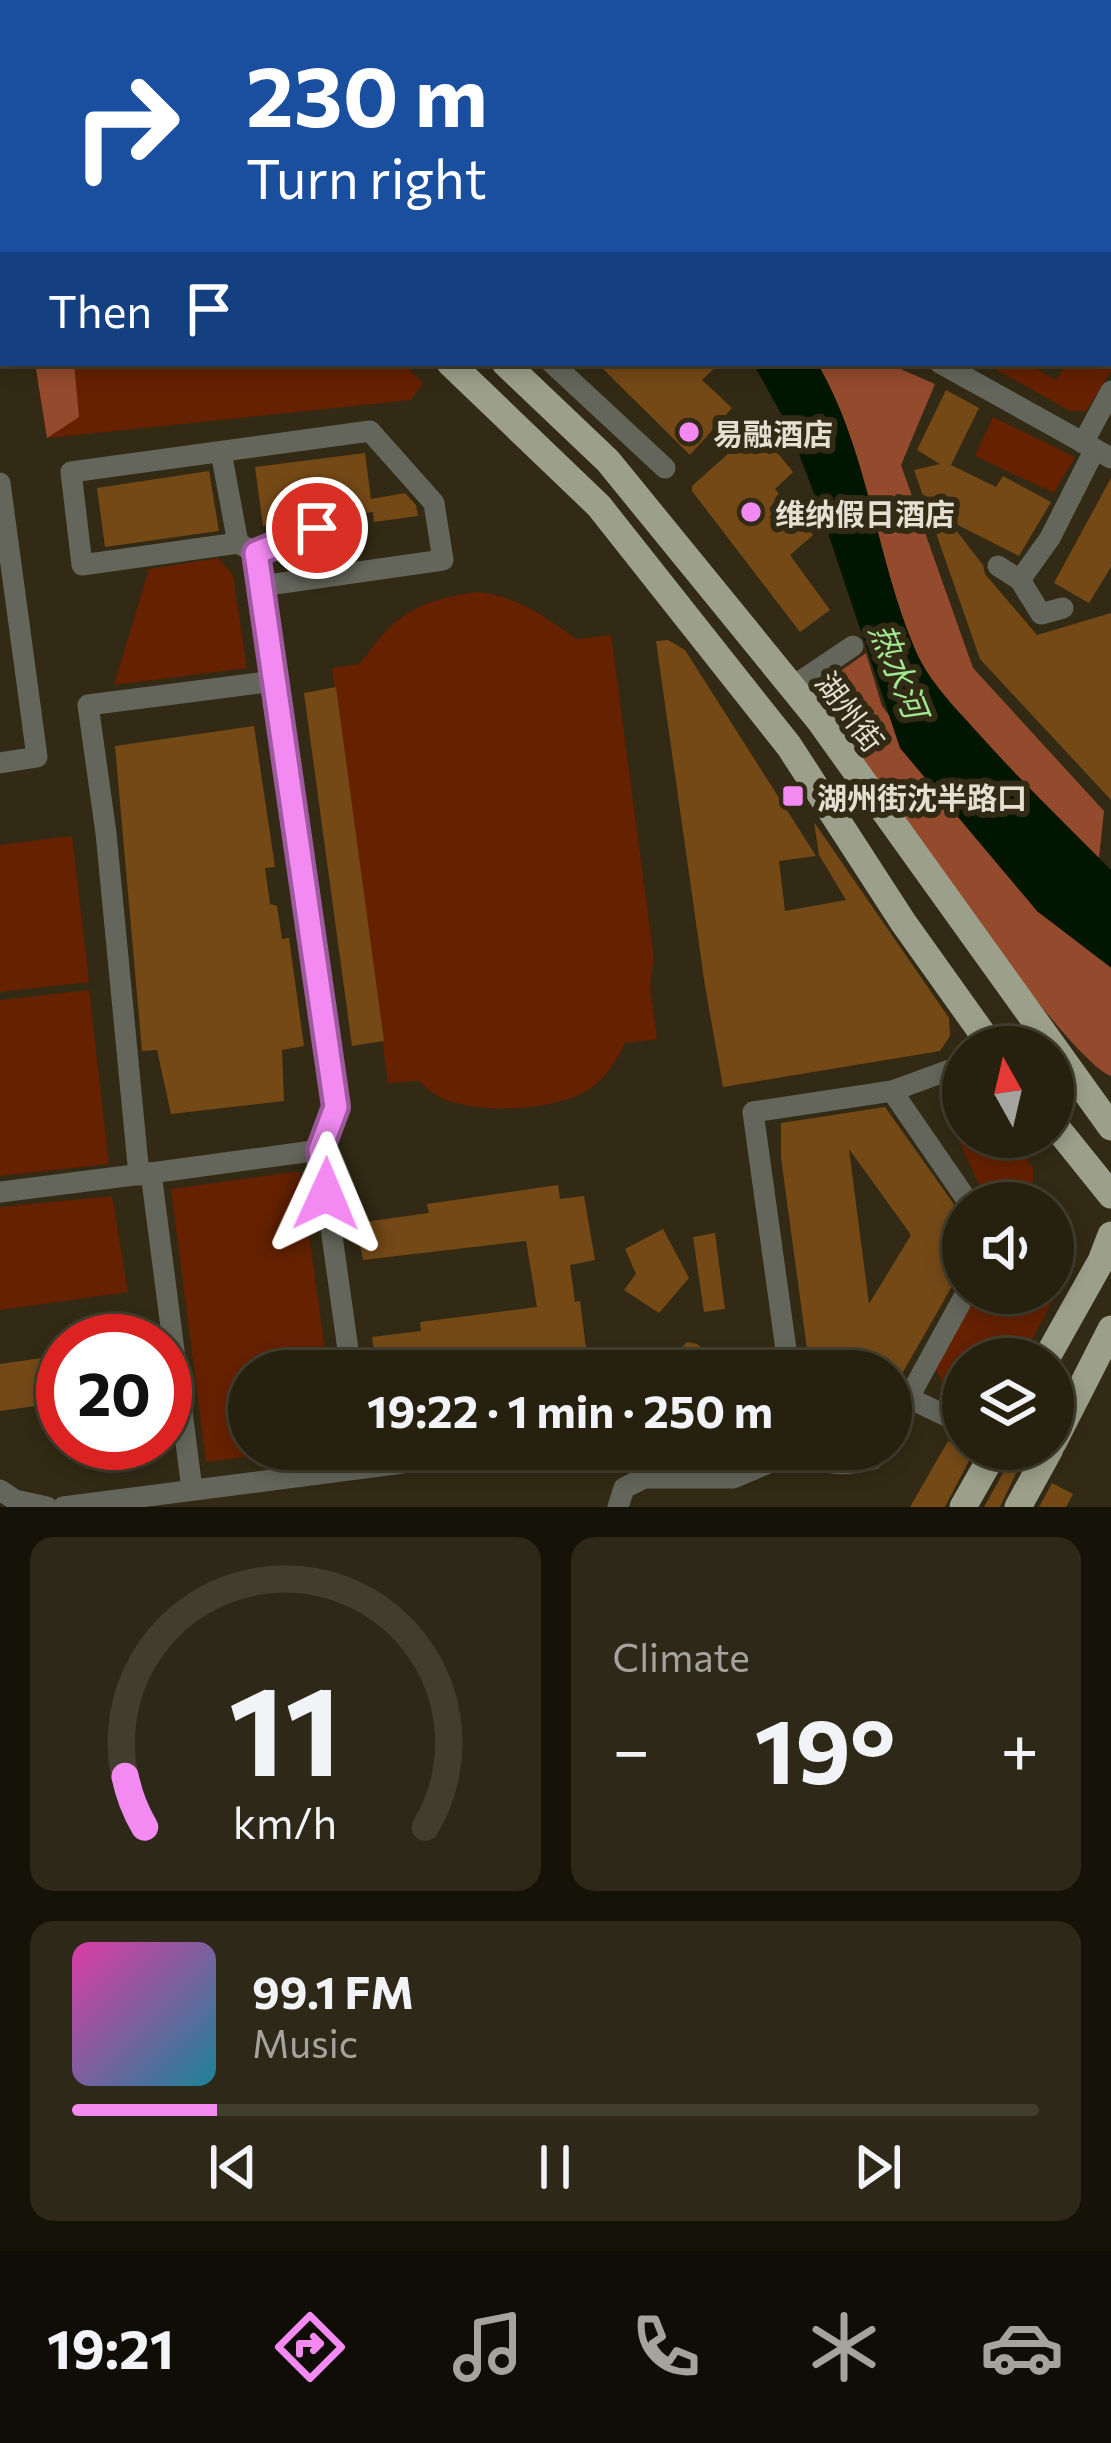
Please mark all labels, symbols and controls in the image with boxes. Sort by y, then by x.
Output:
text: 230 m [246,42,488,144]
icon: right [48,48,204,204]
text: Turn right [246,144,487,210]
icon: arrive [176,276,242,342]
text: Then [48,282,152,337]
place label: 易融酒店 [713,414,833,451]
marker: 易融酒店 [676,419,702,445]
pin [266,477,368,579]
place label: 维纳假日酒店 [775,494,955,531]
icon: arrive [284,495,350,561]
marker: 维纳假日酒店 [738,499,764,525]
water label: 热水河 [862,616,940,729]
street label: 湖州街 [809,664,893,758]
place label: 湖州街沈半路口 [817,778,1027,815]
marker: 湖州街沈半路口 [780,783,806,809]
north arrow [942,1026,1074,1158]
map controls [942,1026,1074,1470]
position arrow [263,1131,389,1257]
button: sound [942,1182,1074,1314]
speed limit sign: 20 [36,1314,192,1470]
button: layers [942,1338,1074,1470]
text: 19:22 · 1 min · 250 m [367,1382,773,1437]
text: Climate [613,1632,750,1680]
text: 11 [229,1649,342,1802]
text: 19° [754,1692,896,1803]
text: − [613,1707,650,1788]
text: + [1000,1707,1039,1788]
text: km/h [233,1795,337,1848]
text: 99.1 FM [252,1963,414,2018]
text: Music [252,2018,358,2066]
icon: previous [200,2134,266,2200]
icon: pause [522,2134,588,2200]
icon: next [845,2134,911,2200]
icon: directions [268,2305,352,2389]
icon: music [446,2305,530,2389]
icon: phone [624,2305,708,2389]
icon: climate [802,2305,886,2389]
icon: car [980,2305,1064,2389]
text: 19:21 [47,2314,174,2380]

